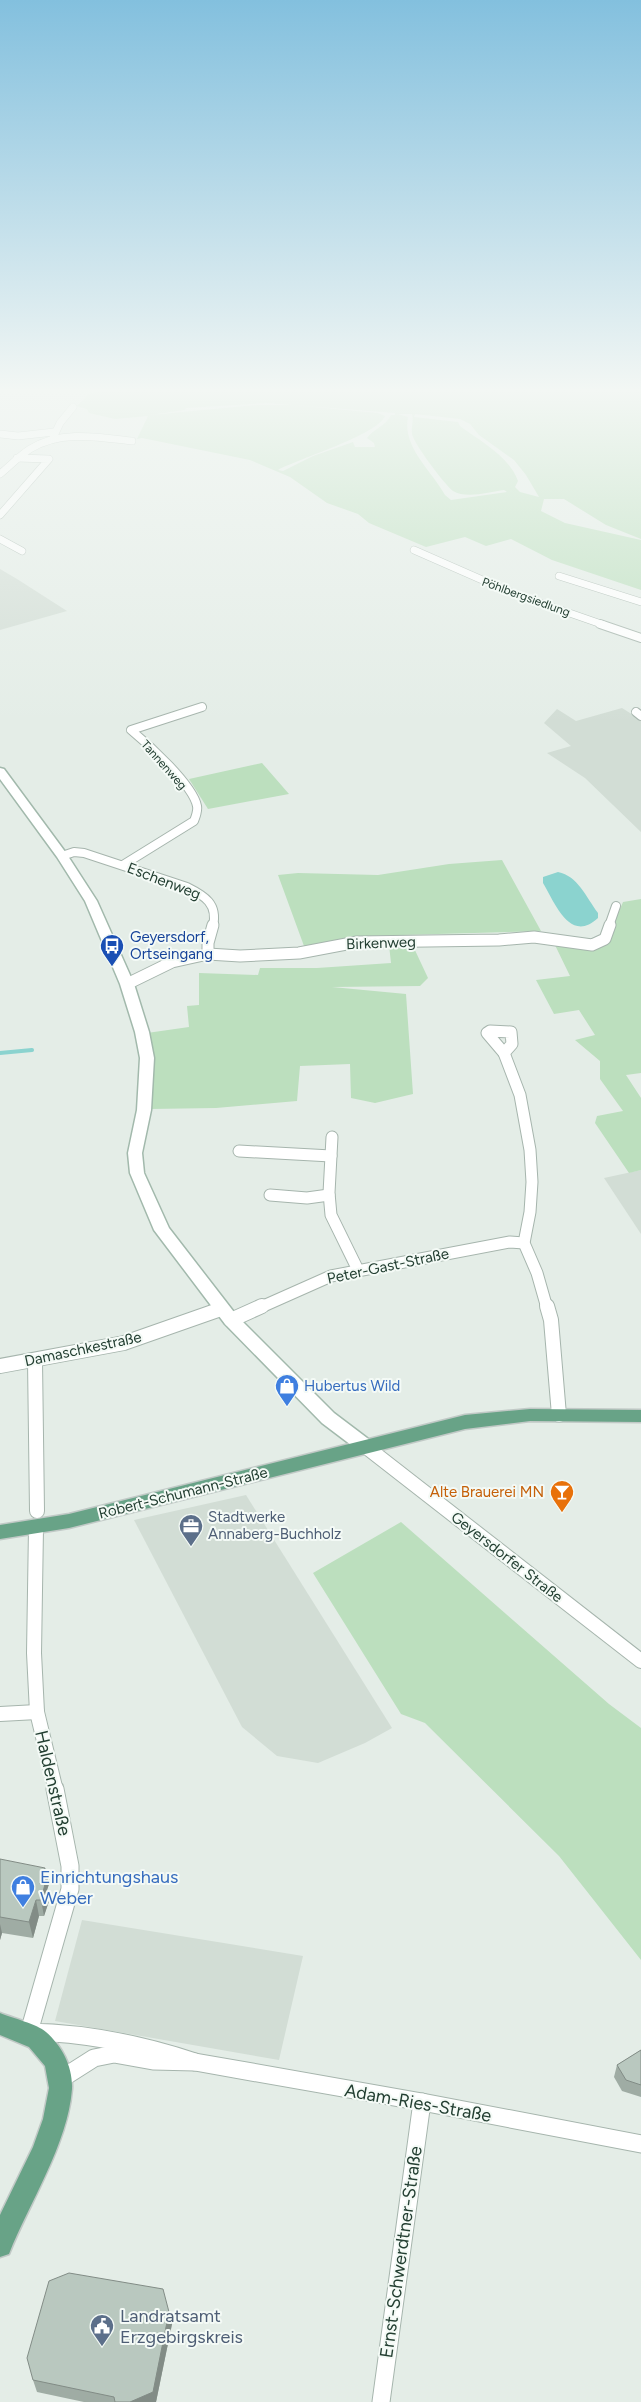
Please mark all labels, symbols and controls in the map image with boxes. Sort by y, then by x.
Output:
street label: Pöhlbergsiedlung [480,575,572,619]
street label: Tannenweg [138,737,190,793]
street label: Eschenweg [125,859,203,903]
place label: Geyersdorf, Ortseingang [130,928,213,963]
bus stop icon: Geyersdorf, Ortseingang [99,933,125,967]
street label: Birkenweg [346,933,416,953]
street label: Peter-Gast-Straße [325,1244,451,1288]
street label: Damaschkestraße [23,1328,143,1370]
shop icon: Hubertus Wild [274,1373,300,1407]
place label: Hubertus Wild [304,1377,400,1395]
street label: Robert-Schumann-Straße [97,1463,269,1523]
bar icon: Alte Brauerei MN [549,1479,575,1513]
place label: Alte Brauerei MN [430,1483,544,1501]
place label: Stadtwerke Annaberg-Buchholz [208,1508,341,1543]
street label: Geyersdorfer Straße [448,1508,566,1606]
office icon: Stadtwerke Annaberg-Buchholz [178,1513,204,1547]
street label: Haldenstraße [30,1728,76,1838]
place label: Einrichtungshaus Weber [40,1866,178,1909]
shop icon: Einrichtungshaus Weber [10,1874,36,1908]
street label: Adam-Ries-Straße [343,2079,493,2127]
street label: Ernst-Schwerdtner-Straße [375,2144,427,2359]
place label: Landratsamt Erzgebirgskreis [120,2305,243,2348]
public building icon: Landratsamt Erzgebirgskreis [89,2313,115,2347]

